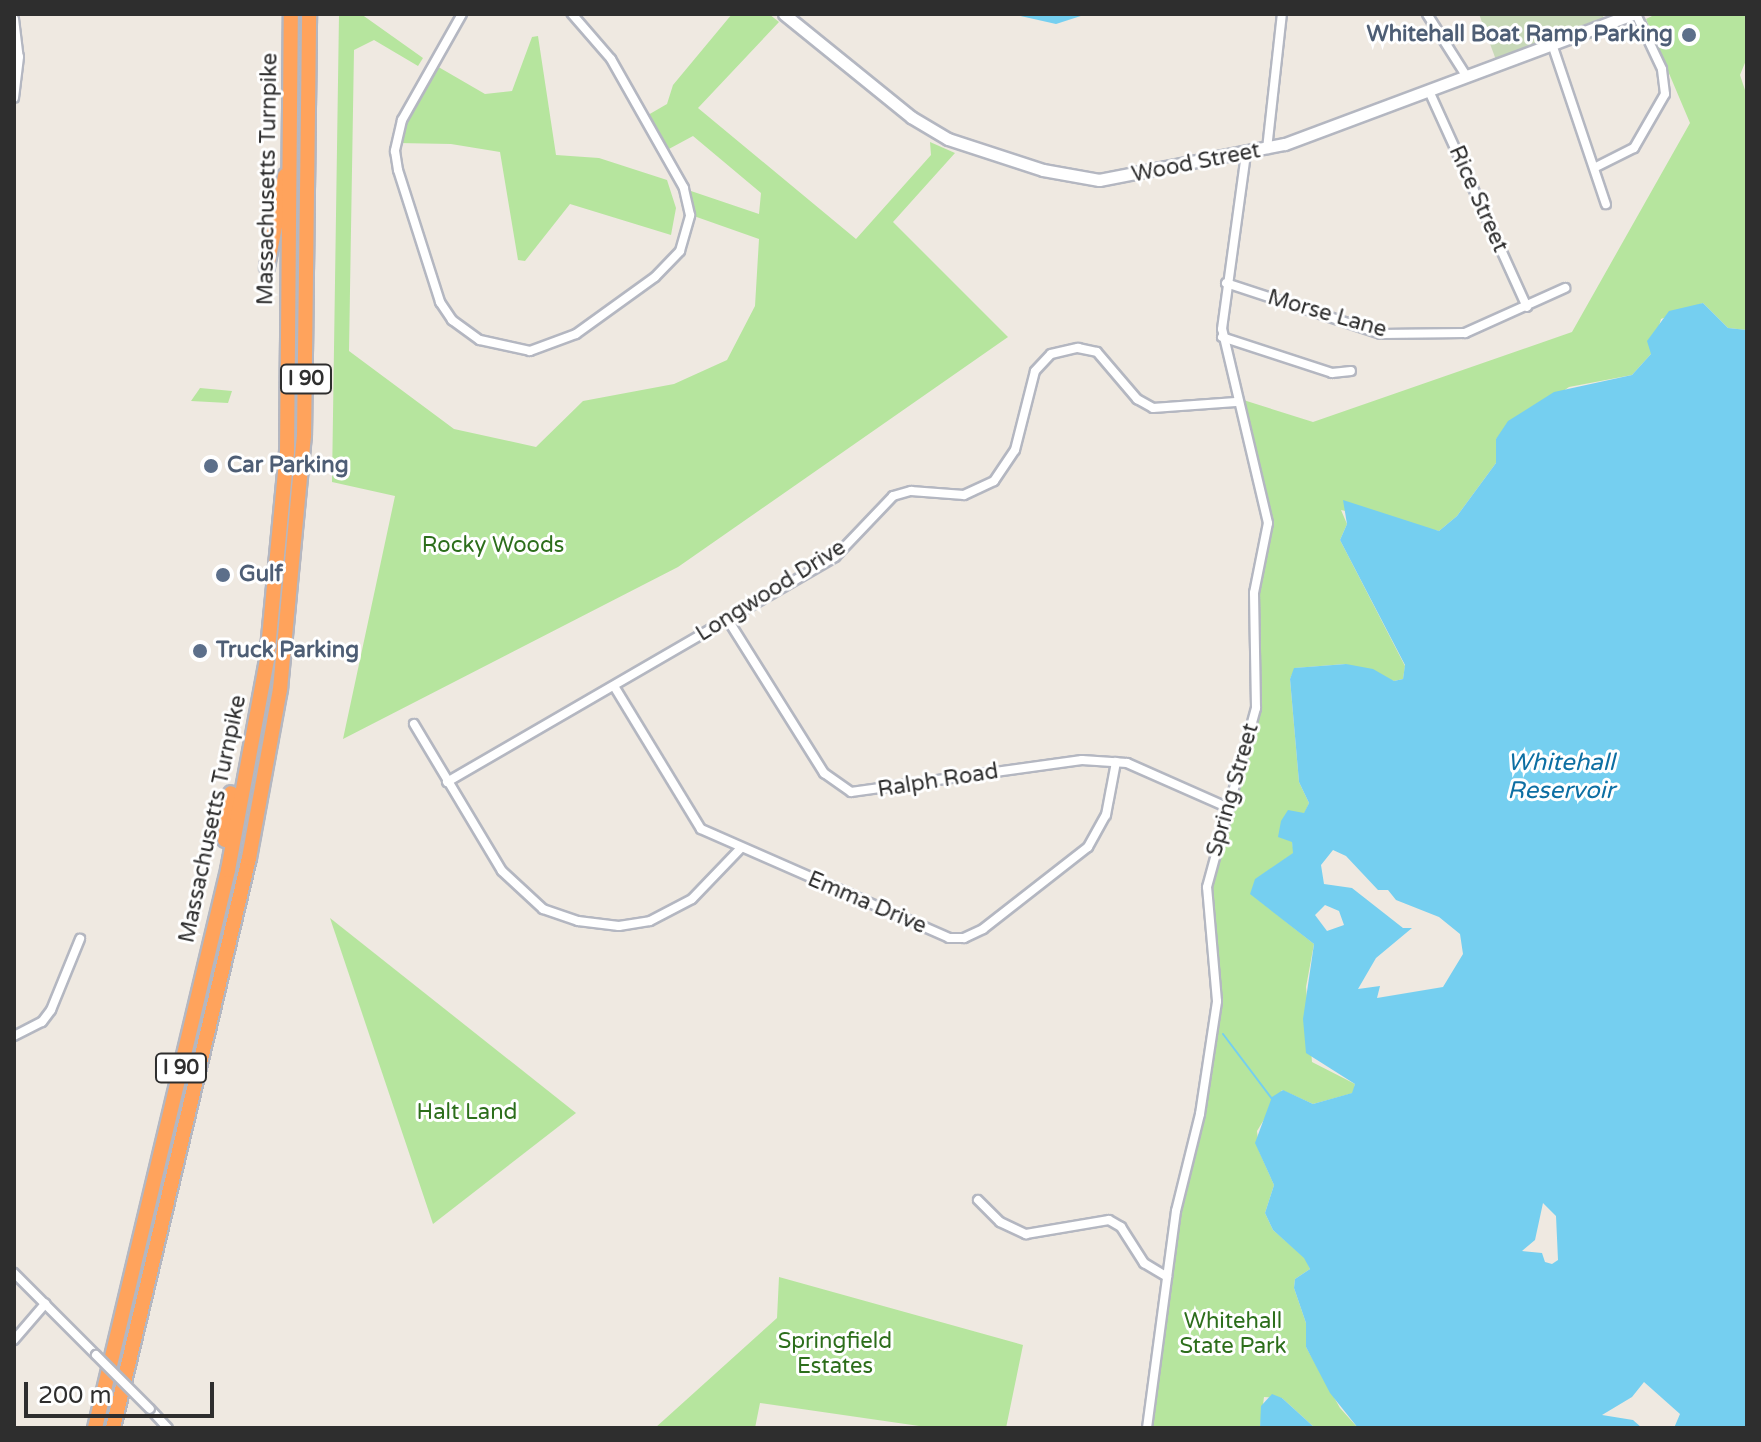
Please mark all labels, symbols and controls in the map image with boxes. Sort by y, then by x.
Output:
place label: Whitehall Boat Ramp Parking [1366,22,1673,48]
marker: Whitehall Boat Ramp Parking [1680,26,1698,44]
street label: Massachusetts Turnpike [253,53,283,305]
street label: Wood Street [1129,138,1263,188]
street label: Rice Street [1443,142,1513,256]
street label: Morse Lane [1265,284,1389,344]
road number: I 90 [278,363,334,395]
place label: Car Parking [227,453,349,479]
marker: Car Parking [202,457,220,475]
park label: Rocky Woods [422,533,564,559]
street label: Longwood Drive [691,534,851,648]
place label: Gulf [239,562,283,588]
marker: Gulf [214,566,232,584]
place label: Truck Parking [216,638,359,664]
marker: Truck Parking [191,642,209,660]
street label: Massachusetts Turnpike [174,693,252,945]
street label: Spring Street [1201,720,1265,860]
water label: Whitehall Reservoir [1507,749,1615,805]
street label: Ralph Road [876,758,1000,804]
street label: Emma Drive [804,866,930,940]
road number: I 90 [153,1052,209,1084]
park label: Halt Land [417,1100,517,1126]
park label: Whitehall State Park [1180,1308,1286,1360]
park label: Springfield Estates [778,1328,892,1380]
scale bar [28,1366,218,1416]
text: 200 m [38,1381,112,1410]

